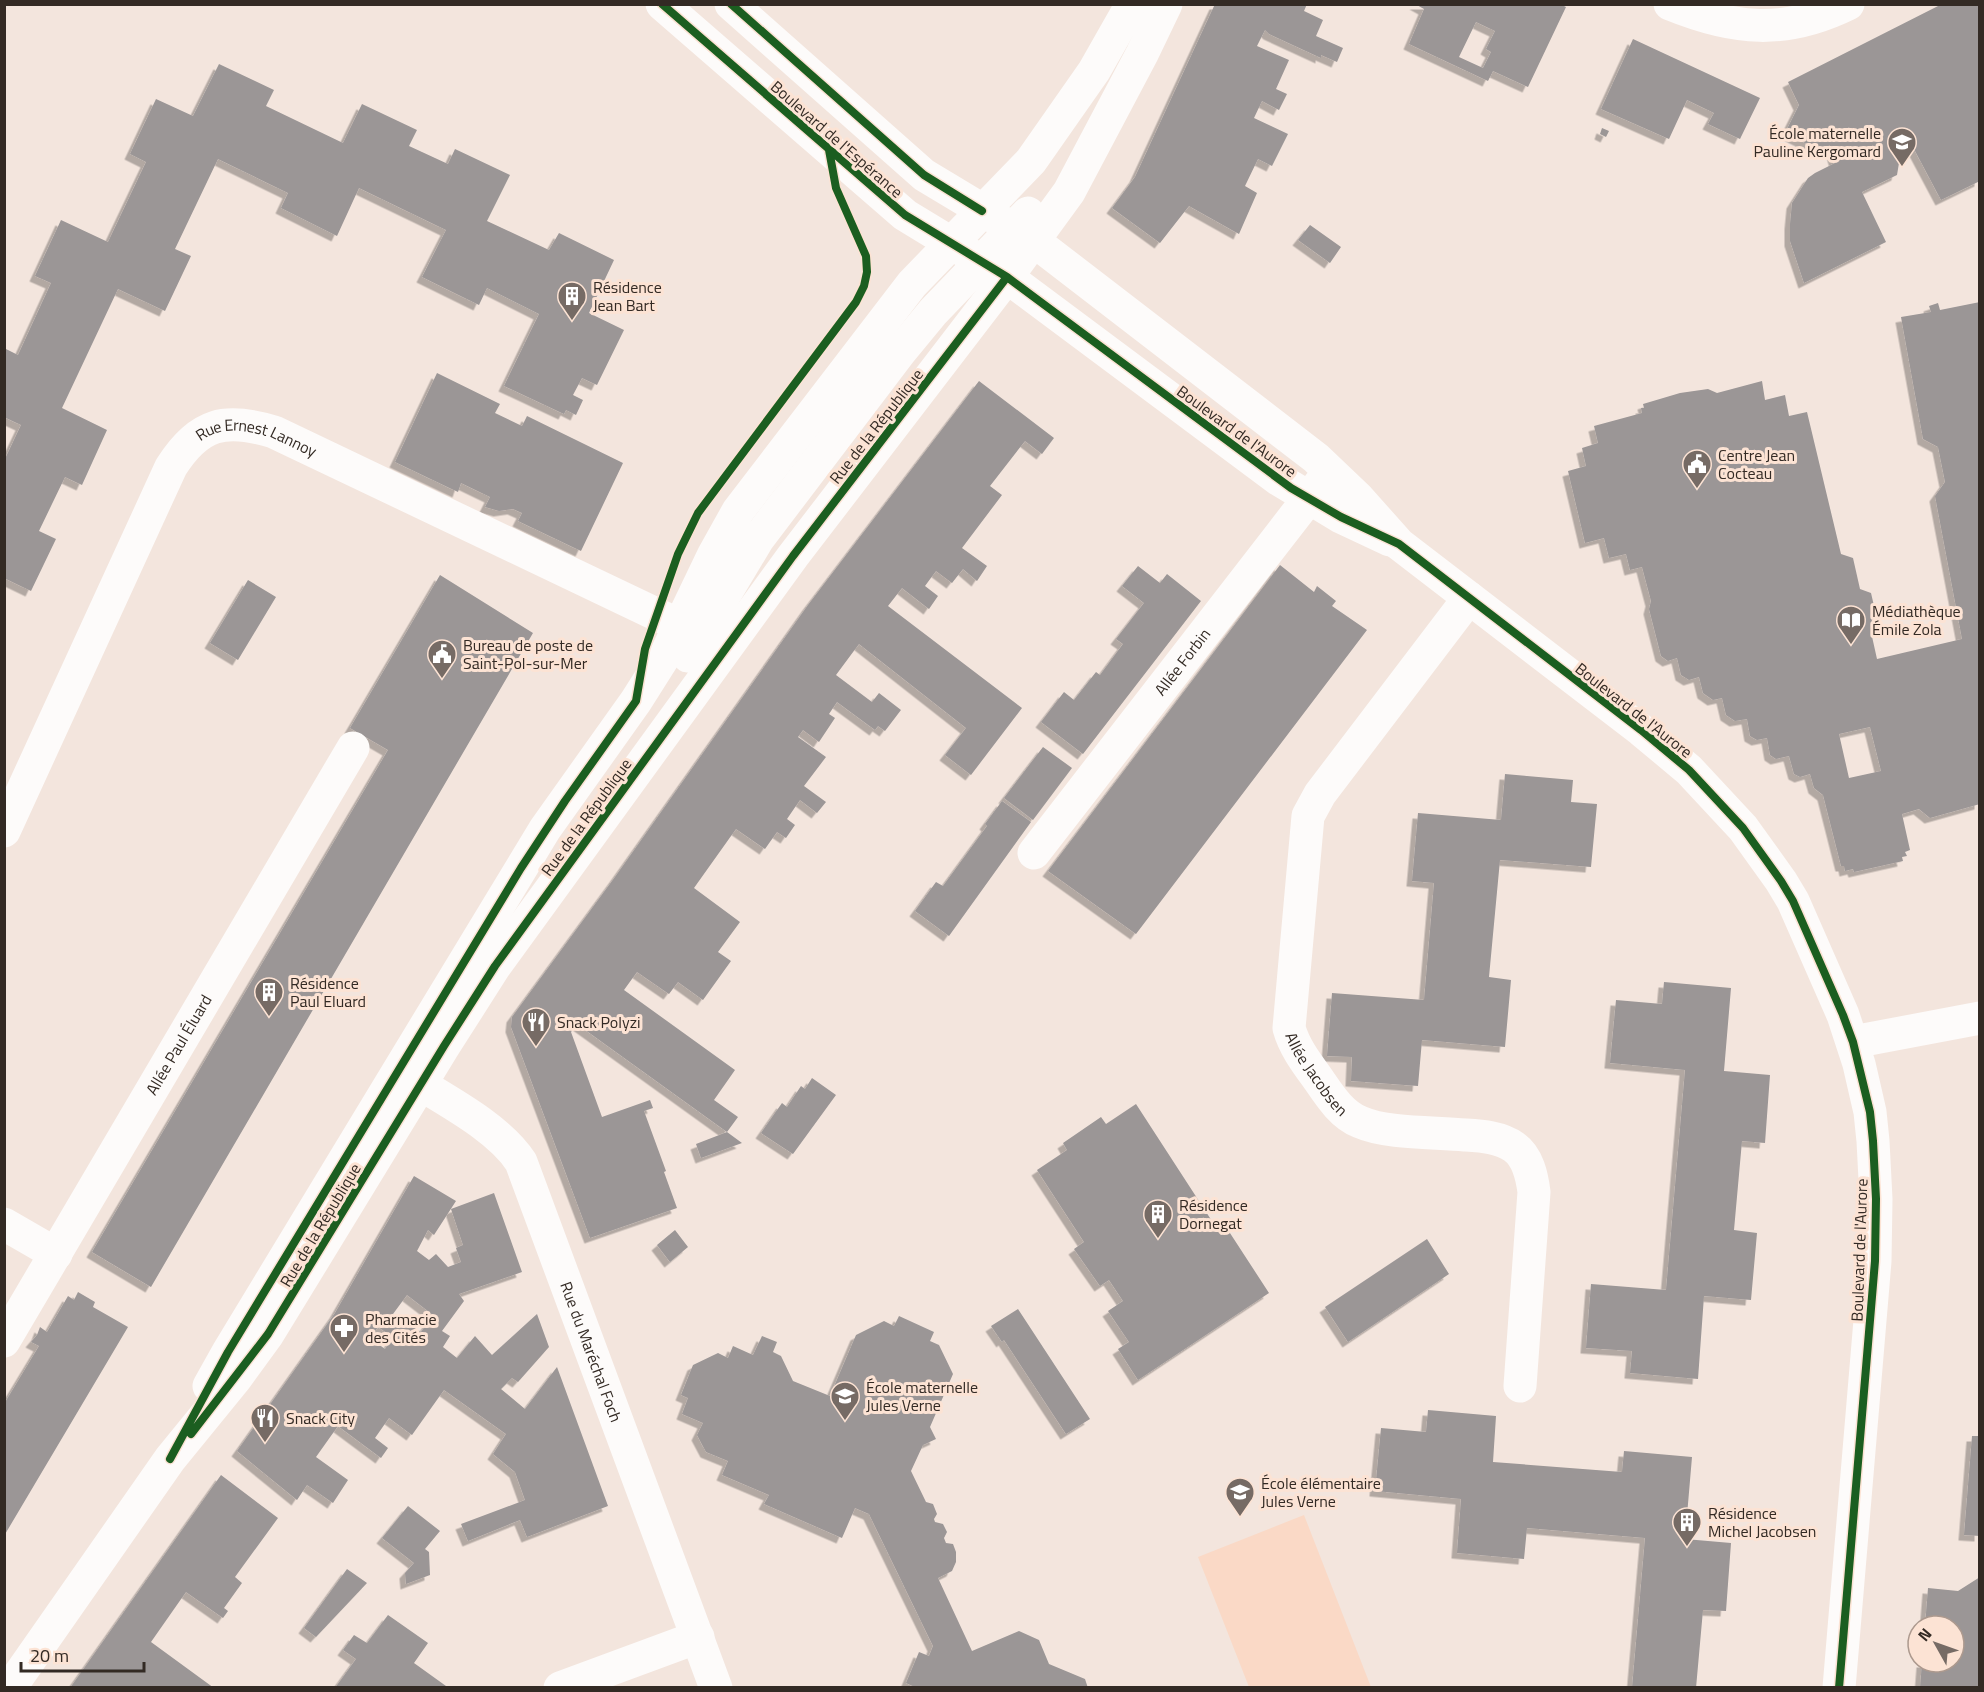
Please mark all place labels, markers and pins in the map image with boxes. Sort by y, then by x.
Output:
place label: École maternelle Pauline Kergomard [1753,121,1881,163]
school or university icon: École maternelle Pauline Kergomard [1886,126,1918,168]
place label: Résidence Jean Bart [593,275,662,317]
building icon: Résidence Jean Bart [556,280,588,322]
place label: Centre Jean Cocteau [1718,443,1795,485]
public building icon: Centre Jean Cocteau [1681,448,1713,490]
place label: Médiathèque Émile Zola [1872,599,1961,641]
library icon: Médiathèque Émile Zola [1835,604,1867,646]
place label: Bureau de poste de Saint-Pol-sur-Mer [463,633,593,675]
public building icon: Bureau de poste de Saint-Pol-sur-Mer [426,638,458,680]
place label: Résidence Paul Eluard [290,971,366,1013]
building icon: Résidence Paul Eluard [253,976,285,1018]
restaurant icon: Snack Polyzi [520,1006,552,1048]
place label: Snack Polyzi [557,1010,641,1034]
place label: Résidence Dornegat [1179,1193,1248,1235]
building icon: Résidence Dornegat [1142,1198,1174,1240]
place label: Pharmacie des Cités [365,1307,437,1349]
pharmacy icon: Pharmacie des Cités [328,1312,360,1354]
place label: École maternelle Jules Verne [866,1375,978,1417]
school or university icon: École maternelle Jules Verne [829,1380,861,1422]
restaurant icon: Snack City [249,1402,281,1444]
place label: Snack City [286,1406,355,1430]
place label: École élémentaire Jules Verne [1261,1471,1381,1513]
school or university icon: École élémentaire Jules Verne [1224,1476,1256,1518]
place label: Résidence Michel Jacobsen [1708,1501,1816,1543]
building icon: Résidence Michel Jacobsen [1671,1506,1703,1548]

